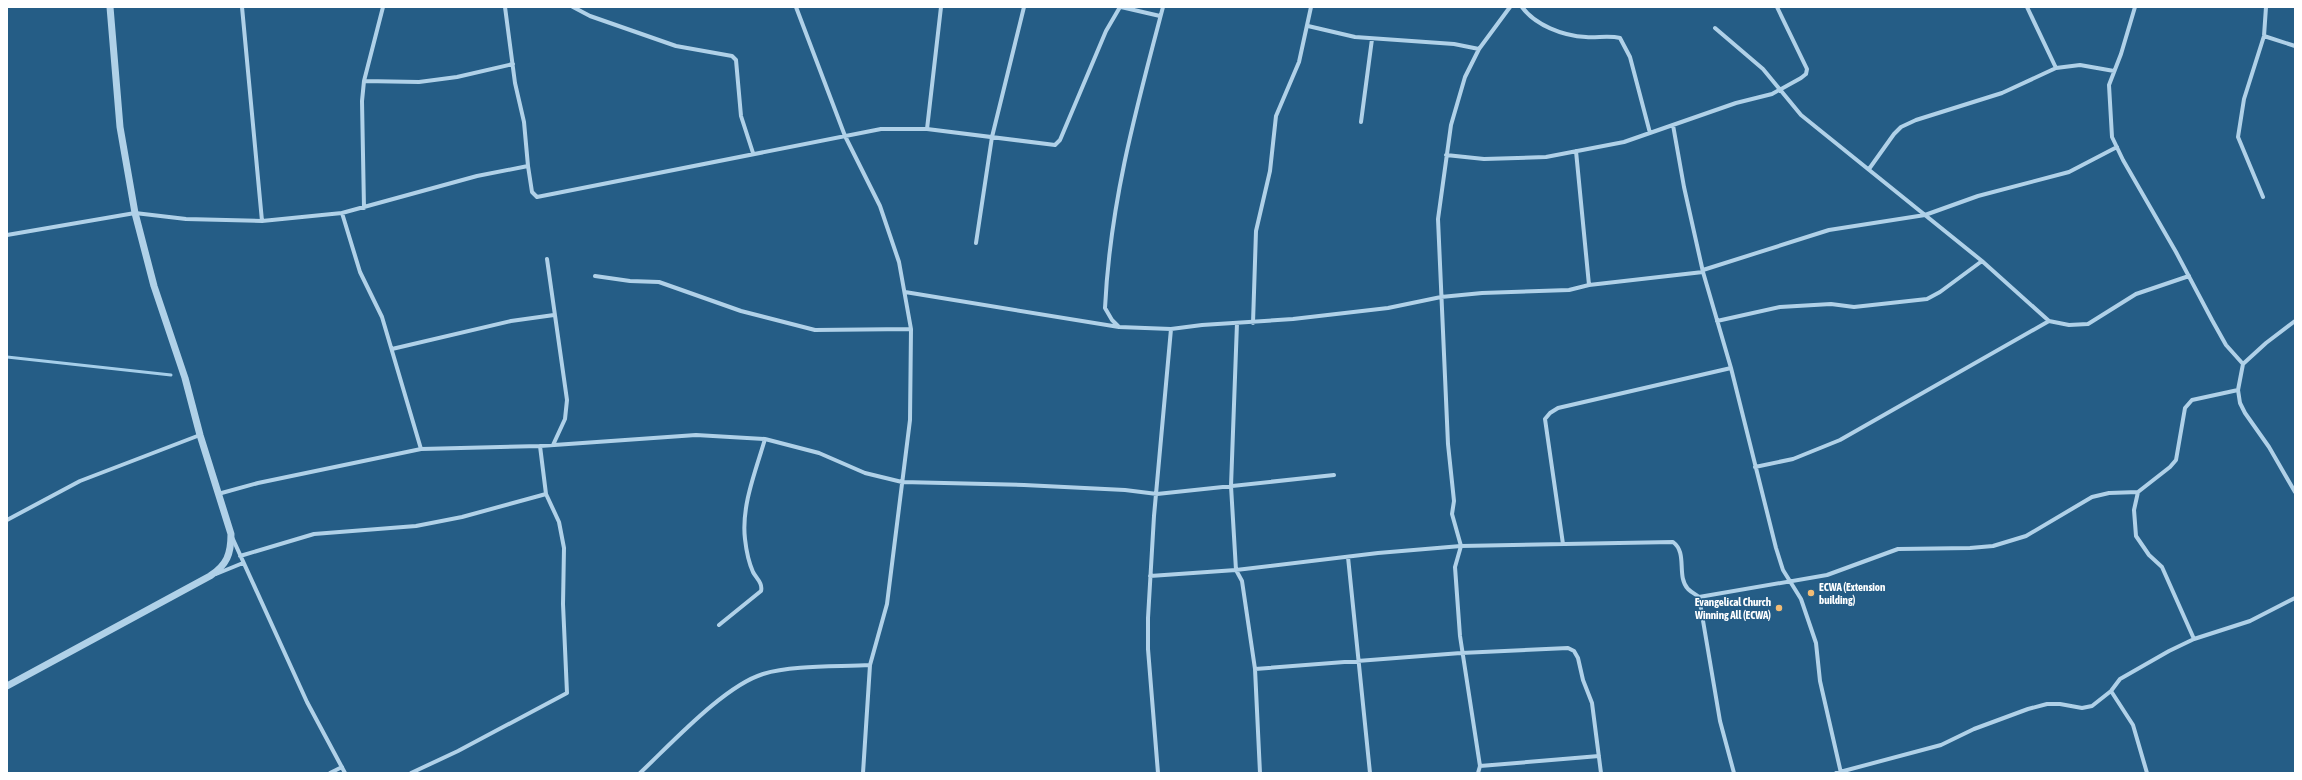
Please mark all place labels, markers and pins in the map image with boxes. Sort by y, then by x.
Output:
place label: ECWA (Extension building) [1819,581,1885,606]
marker: ECWA (Extension building) [1806,588,1816,598]
place label: Evangelical Church Winning All (ECWA) [1694,596,1771,621]
marker: Evangelical Church Winning All (ECWA) [1774,603,1784,613]

